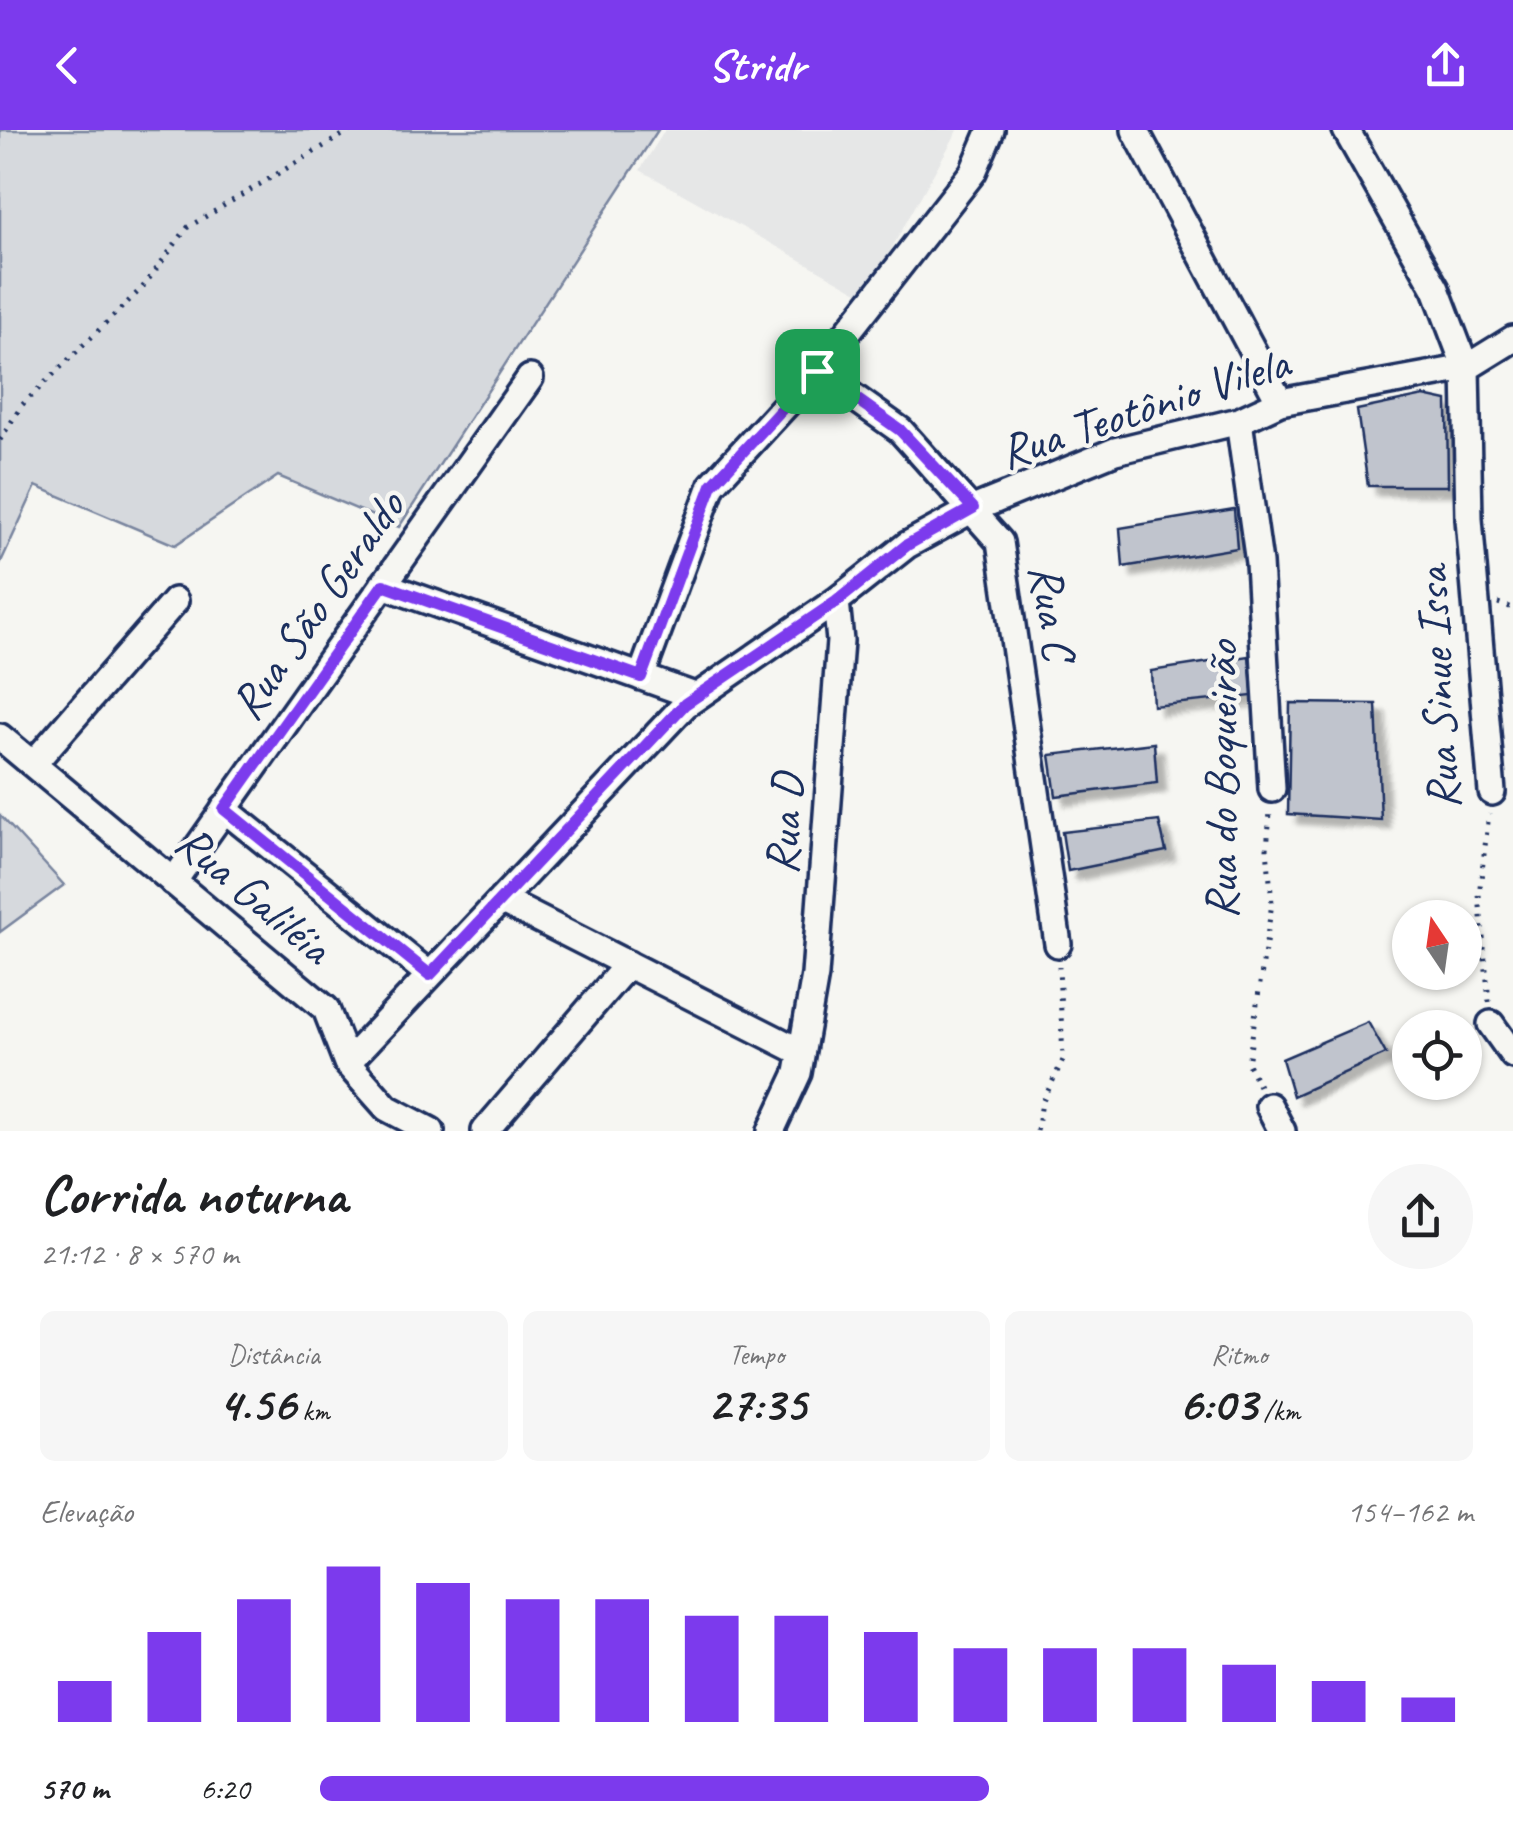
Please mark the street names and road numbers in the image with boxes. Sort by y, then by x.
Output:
street label: Rua Teotônio Vilela [992,331,1299,482]
street label: Rua São Geraldo [216,476,420,731]
street label: Rua C [1016,560,1091,670]
street label: Rua Sinue Issa [1400,561,1473,811]
street label: Rua do Boqueirão [1191,638,1251,919]
street label: Rua D [751,768,818,876]
street label: Rua Galiléia [164,811,346,978]

